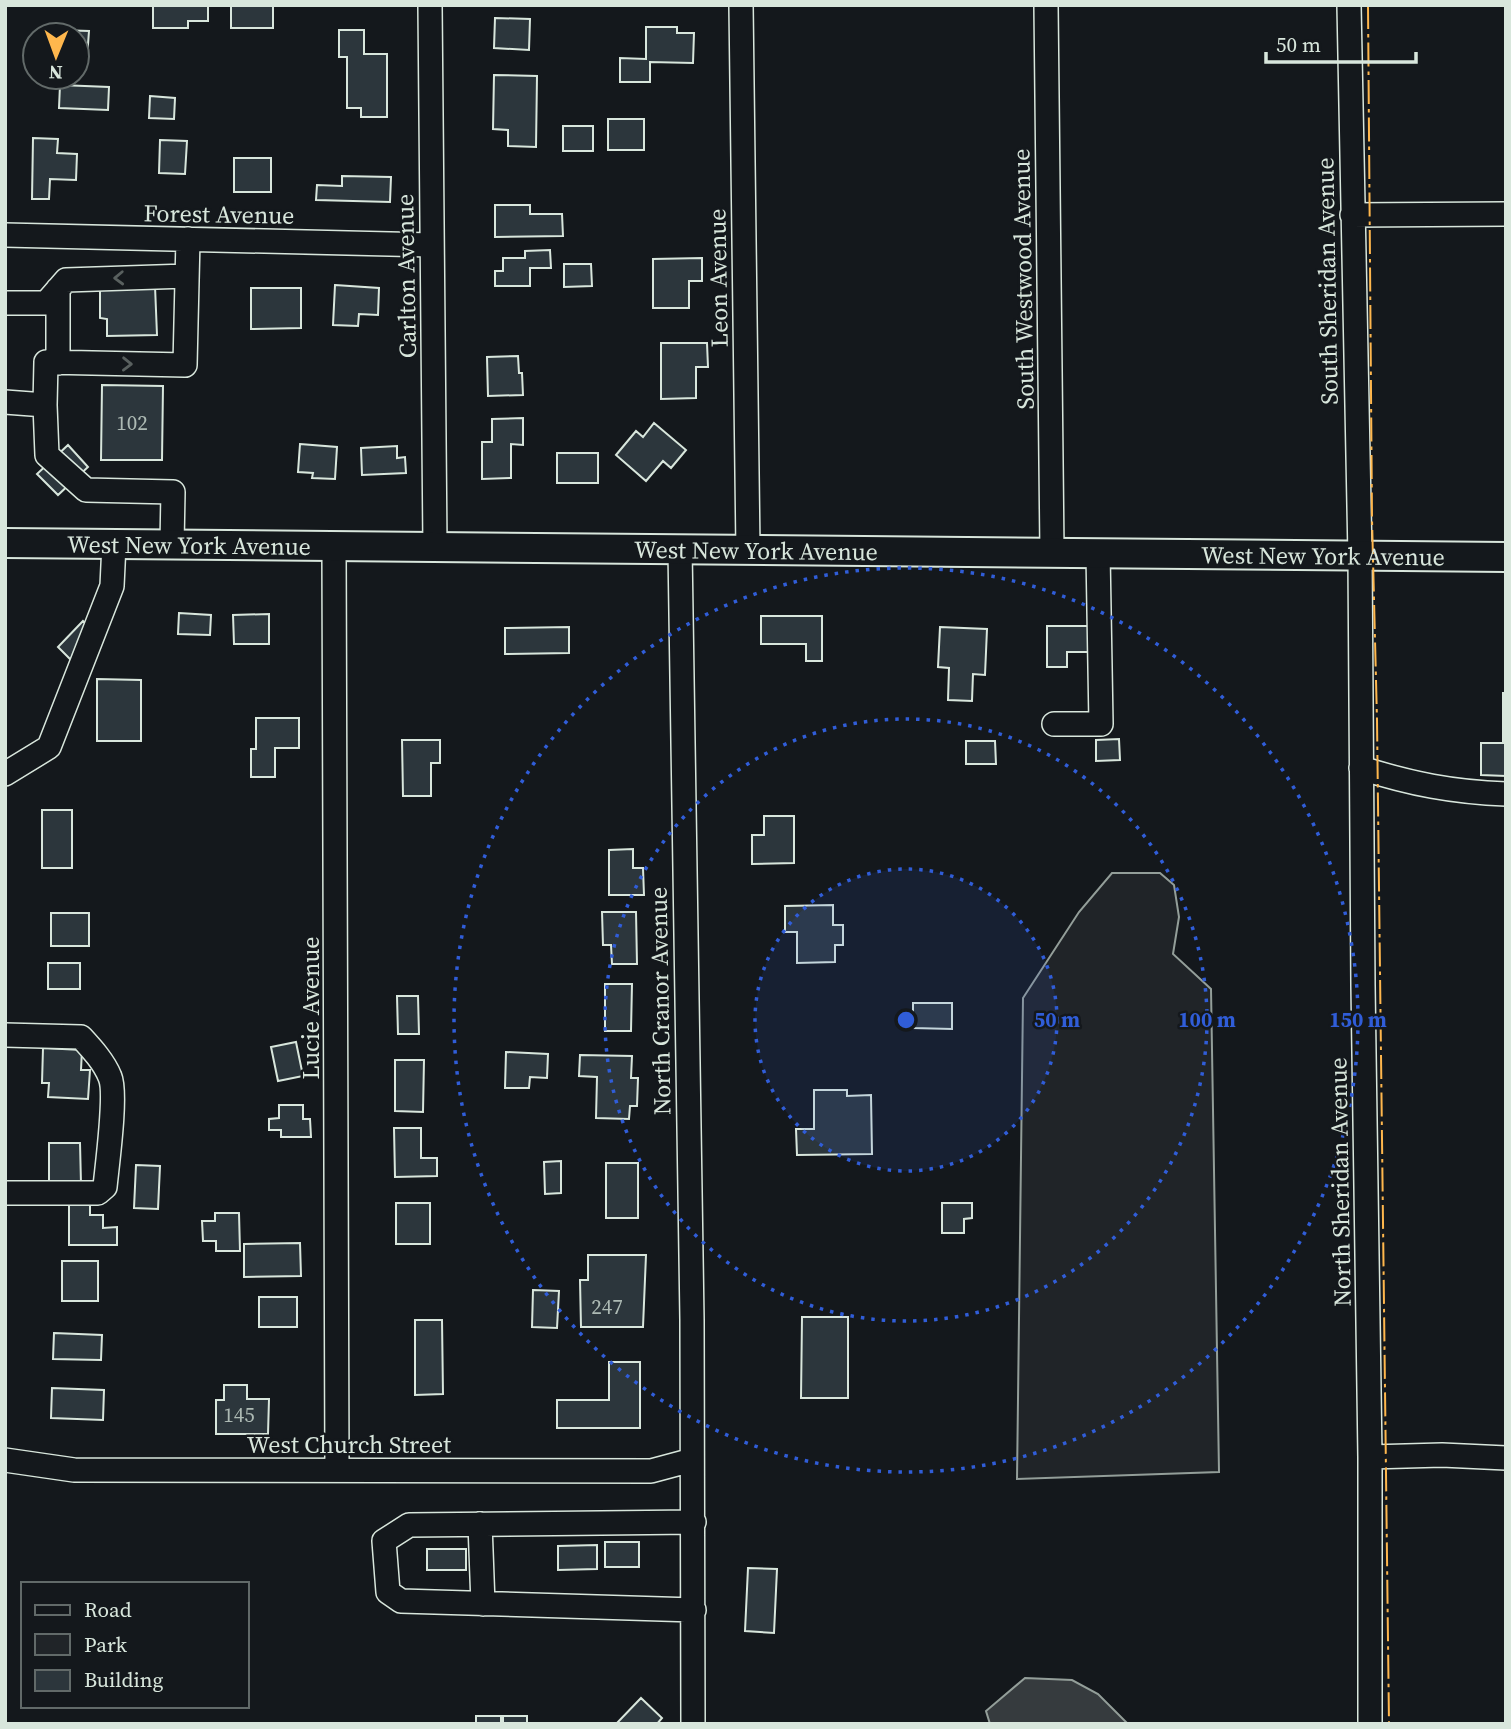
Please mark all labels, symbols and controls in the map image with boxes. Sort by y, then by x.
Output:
north arrow [21,21,91,91]
scale bar [1266,21,1416,65]
text: 50 m [1276,30,1321,59]
text: N [48,60,63,86]
street label: South Westwood Avenue [1004,148,1042,410]
street label: South Sheridan Avenue [1308,157,1346,405]
street label: Carlton Avenue [388,194,424,358]
street label: Forest Avenue [143,196,295,232]
street label: Leon Avenue [700,208,736,348]
one-way arrow [113,270,124,286]
one-way arrow [122,356,132,372]
house number: 102 [116,408,148,437]
street label: West New York Avenue [67,527,311,562]
street label: West New York Avenue [634,532,878,568]
street label: West New York Avenue [1201,538,1445,573]
street label: North Cranor Avenue [642,887,678,1115]
street label: Lucie Avenue [294,937,327,1079]
text: 50 m [1034,1005,1080,1034]
text: 100 m [1178,1005,1236,1034]
text: 150 m [1329,1005,1387,1034]
centre of rings [894,1008,918,1032]
street label: North Sheridan Avenue [1321,1057,1359,1307]
house number: 247 [591,1292,623,1321]
house number: 145 [223,1400,255,1429]
street label: West Church Street [247,1428,451,1461]
legend [21,1582,248,1708]
text: Road [84,1595,132,1624]
text: Park [84,1630,128,1659]
text: Building [84,1665,163,1694]

